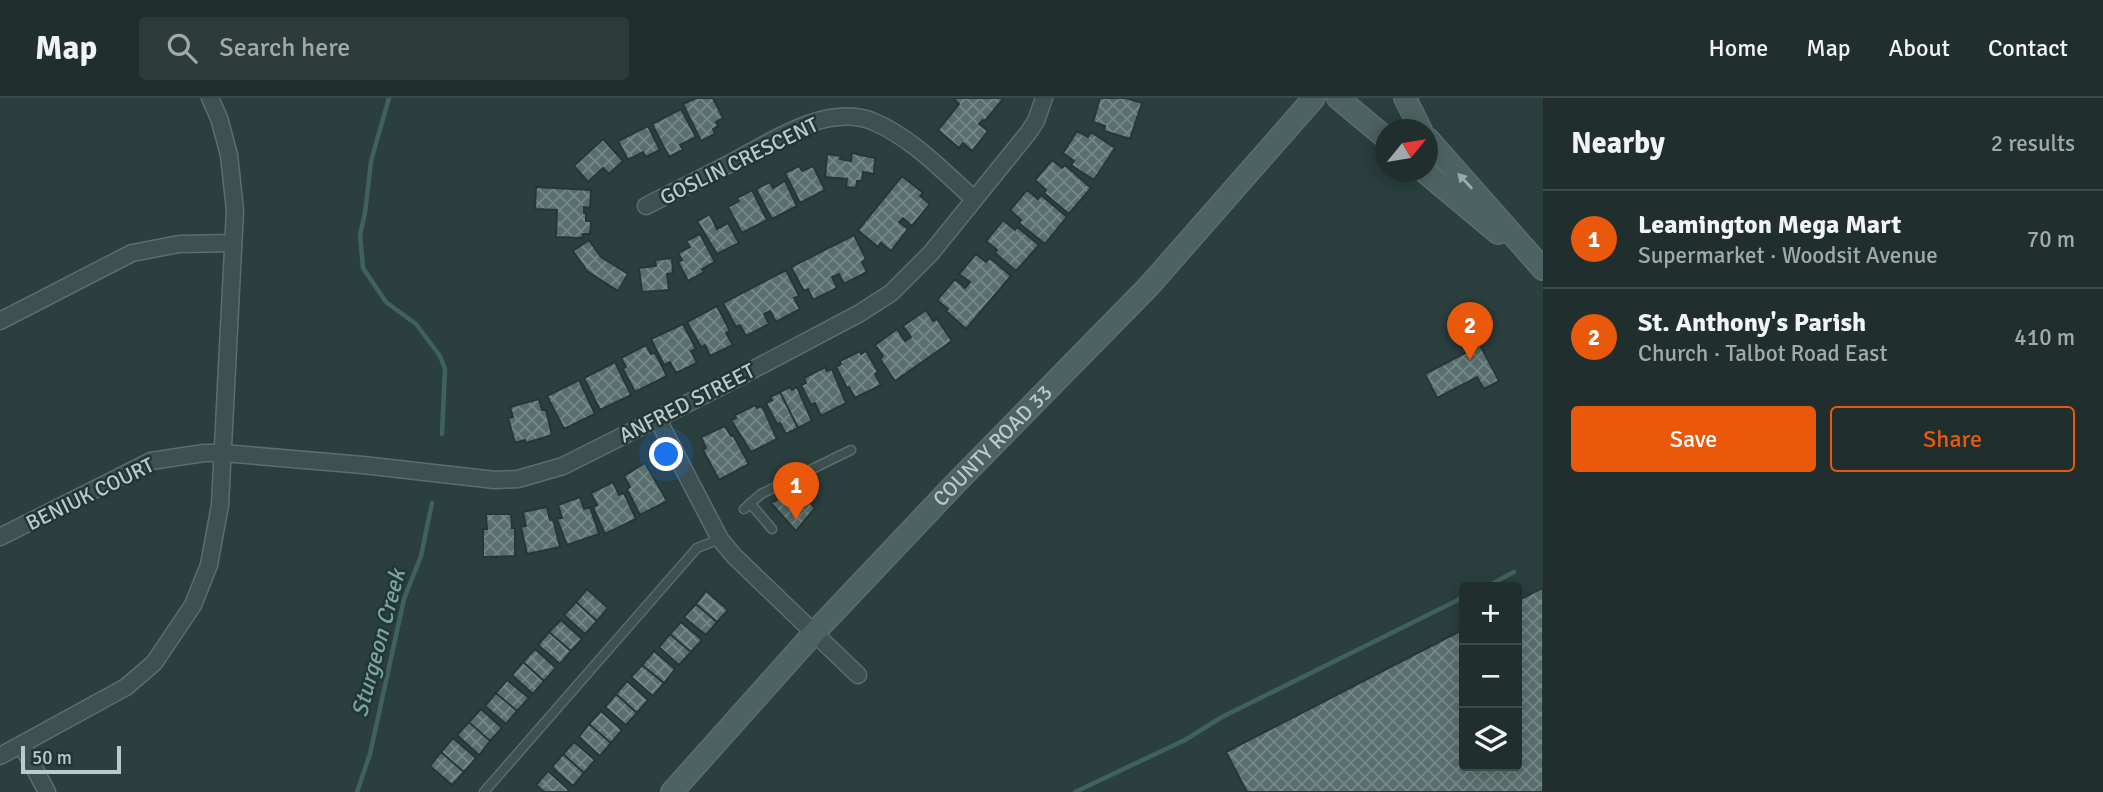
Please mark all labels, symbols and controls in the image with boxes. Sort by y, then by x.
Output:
search box [139,17,629,80]
text: Map [35,28,97,69]
icon: search [163,29,201,67]
text: Search here [219,32,350,64]
text: Home [1708,33,1768,63]
text: Map [1806,33,1851,63]
text: About [1889,33,1950,63]
text: Contact [1988,33,2068,63]
street label: GOSLIN CRESCENT [656,111,823,211]
north arrow [1375,119,1438,182]
text: Nearby [1571,125,1665,162]
text: 2 results [1991,129,2075,158]
one-way arrow [1458,173,1474,190]
text: Leamington Mega Mart [1638,209,1901,241]
text: 1 [1588,225,1600,254]
text: 70 m [2027,225,2075,254]
text: Supermarket · Woodsit Avenue [1638,241,1938,270]
pin: 2 [1447,302,1493,360]
text: St. Anthony's Parish [1638,307,1866,339]
text: 2 [1588,323,1600,352]
text: 410 m [2014,323,2075,352]
text: Church · Talbot Road East [1638,339,1887,368]
street label: ANFRED STREET [615,357,760,448]
street label: COUNTY ROAD 33 [927,379,1058,512]
button: Save [1571,406,1816,472]
button: Share [1830,406,2075,472]
your location [649,437,683,471]
street label: BENIUK COURT [22,451,159,536]
pin: 1 [773,462,819,520]
water label: Sturgeon Creek [345,564,413,720]
map controls [1459,582,1522,771]
button: + [1459,582,1522,645]
button: − [1459,645,1522,708]
button: layers [1459,708,1522,771]
scale bar [21,743,121,775]
text: 50 m [32,746,72,770]

